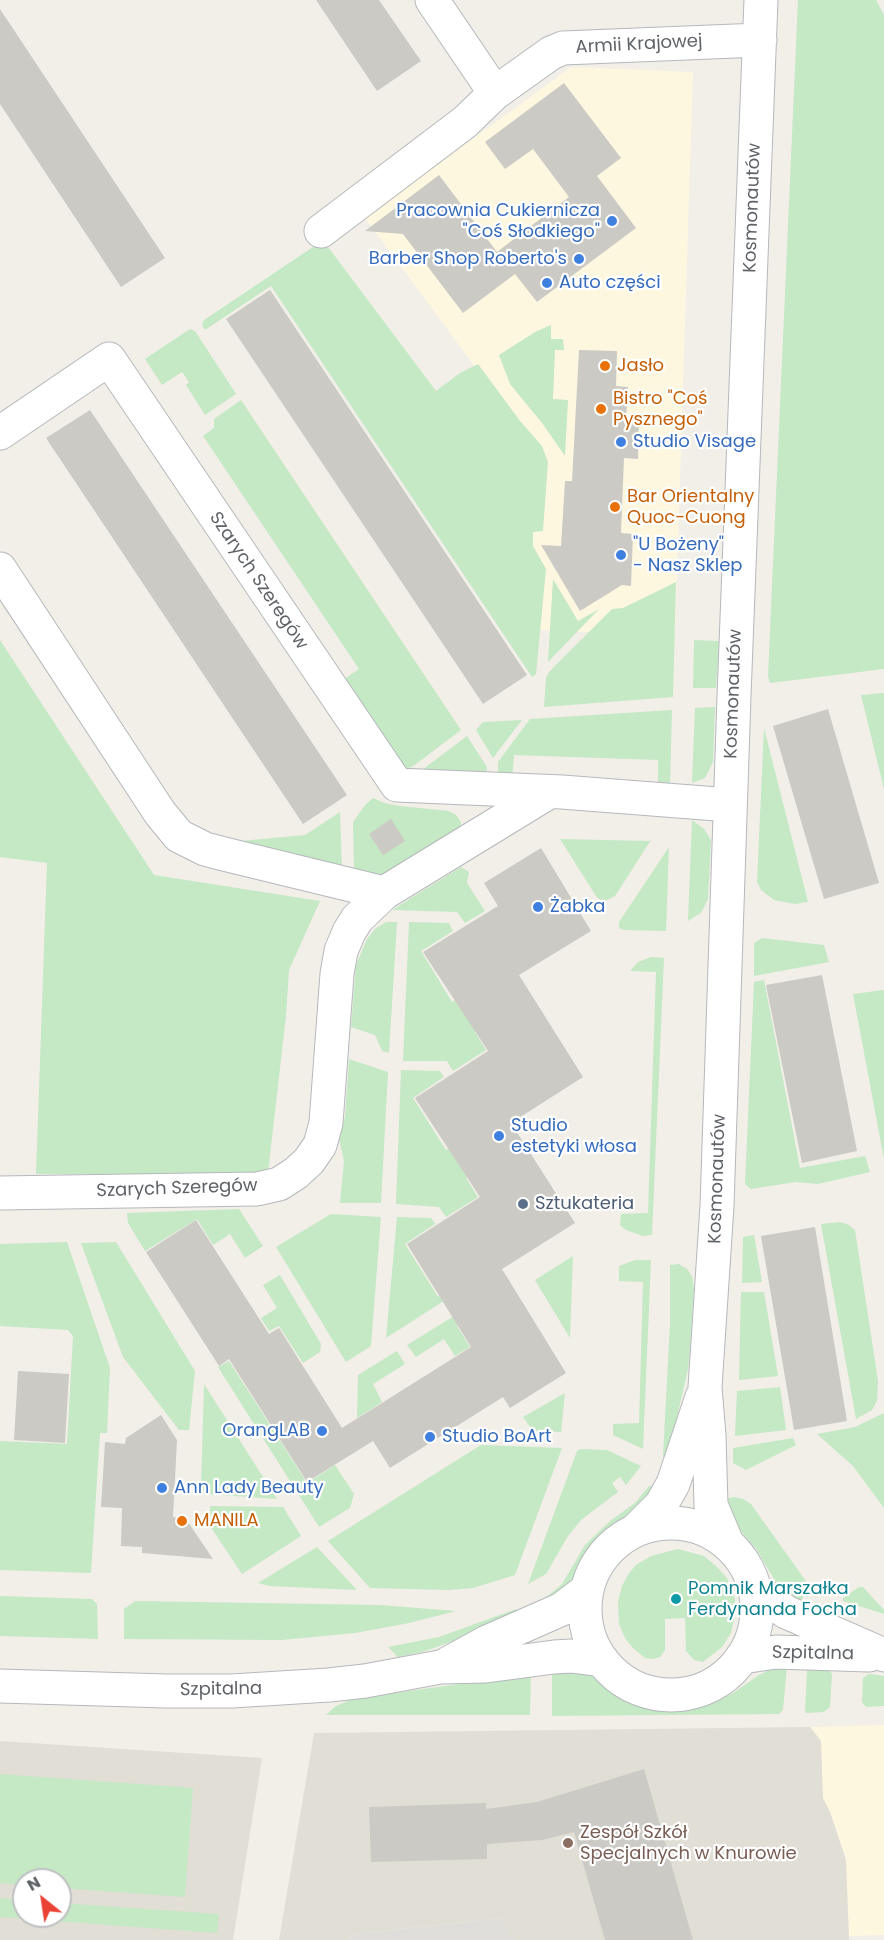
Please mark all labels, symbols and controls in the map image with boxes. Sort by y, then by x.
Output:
street label: Armii Krajowej [575,31,703,59]
street label: Kosmonautów [740,143,766,273]
place label: Pracownia Cukiernicza "Coś Słodkiego" [396,200,600,242]
marker: Pracownia Cukiernicza "Coś Słodkiego" [605,214,619,228]
place label: Barber Shop Roberto's [369,248,567,270]
marker: Barber Shop Roberto's [572,252,586,266]
place label: Auto części [559,272,661,294]
marker: Auto części [540,276,554,290]
place label: Jasło [617,355,664,377]
marker: Jasło [598,359,612,373]
place label: Bistro "Coś Pysznego" [613,388,708,430]
marker: Bistro "Coś Pysznego" [594,402,608,416]
place label: Studio Visage [633,431,756,453]
marker: Studio Visage [614,435,628,449]
place label: Bar Orientalny Quoc-Cuong [627,486,754,528]
marker: Bar Orientalny Quoc-Cuong [608,500,622,514]
street label: Szarych Szeregów [204,508,312,654]
place label: "U Bożeny" - Nasz Sklep [633,534,743,576]
marker: "U Bożeny" - Nasz Sklep [614,548,628,562]
street label: Kosmonautów [721,629,747,759]
place label: Żabka [550,896,606,918]
marker: Żabka [531,900,545,914]
street label: Kosmonautów [705,1114,731,1244]
place label: Studio estetyki włosa [511,1115,637,1158]
marker: Studio estetyki włosa [492,1129,506,1143]
street label: Szarych Szeregów [96,1175,258,1203]
place label: Sztukateria [535,1193,634,1215]
marker: Sztukateria [516,1197,530,1211]
place label: OrangLAB [222,1420,310,1442]
marker: OrangLAB [315,1424,329,1438]
place label: Studio BoArt [442,1426,552,1448]
marker: Studio BoArt [423,1430,437,1444]
place label: Ann Lady Beauty [174,1477,324,1499]
marker: Ann Lady Beauty [155,1481,169,1495]
place label: MANILA [194,1510,259,1532]
marker: MANILA [175,1514,189,1528]
place label: Pomnik Marszałka Ferdynanda Focha [688,1578,857,1620]
marker: Pomnik Marszałka Ferdynanda Focha [669,1592,683,1606]
street label: Szpitalna [772,1642,854,1666]
street label: Szpitalna [180,1678,262,1702]
place label: Zespół Szkół Specjalnych w Knurowie [580,1822,797,1864]
marker: Zespół Szkół Specjalnych w Knurowie [561,1836,575,1850]
north arrow [12,1868,72,1928]
text: N [23,1871,45,1897]

